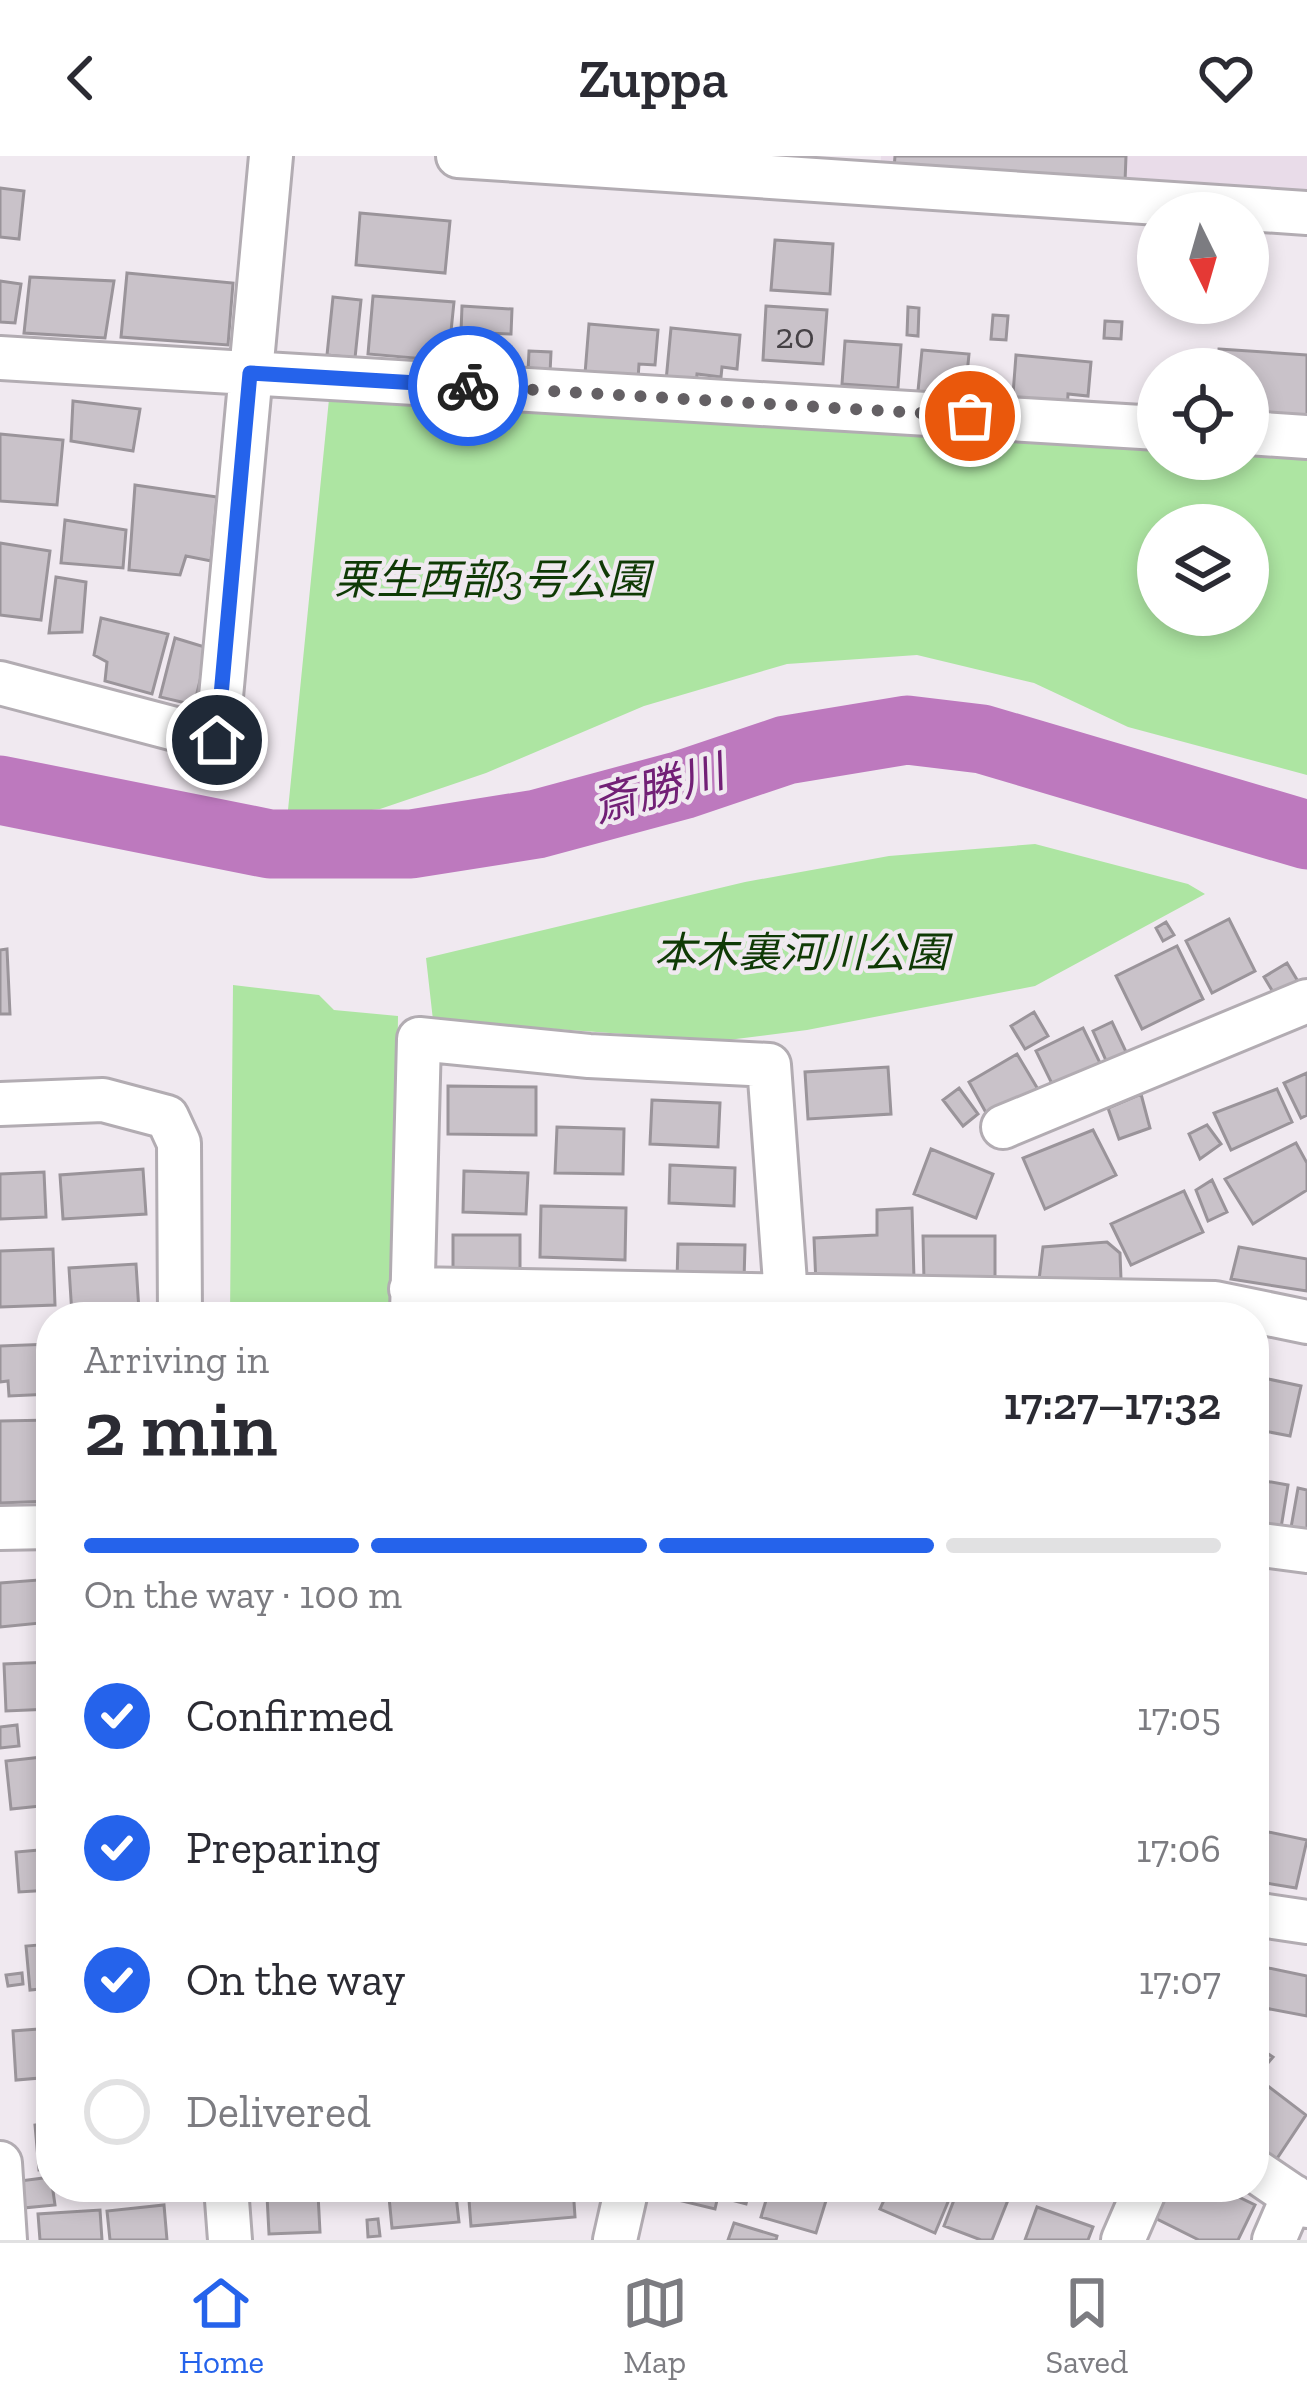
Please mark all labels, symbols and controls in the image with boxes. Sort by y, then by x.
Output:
icon: back [48,45,114,111]
icon: heart [1193,45,1259,111]
text: Zuppa [579,46,728,111]
north arrow [1137,192,1269,324]
map controls [1137,192,1269,636]
house number: 20 [775,314,815,357]
courier [408,326,528,446]
button: locate [1137,348,1269,480]
icon: bike [435,353,501,419]
pin [919,365,1021,467]
icon: bag [937,383,1003,449]
button: layers [1137,504,1269,636]
park label: 栗生西部3号公園 [334,554,655,605]
pin [166,689,268,791]
icon: home [184,707,250,773]
water label: 斎勝川 [586,743,734,834]
park label: 本木裏河川公園 [654,927,953,978]
text: Arriving in [84,1336,269,1383]
text: 17:27–17:32 [1003,1377,1221,1431]
text: 2 min [84,1381,277,1475]
text: On the way · 100 m [84,1571,402,1618]
icon: check [84,1683,150,1749]
text: Confirmed [186,1689,393,1743]
text: 17:05 [1137,1693,1221,1740]
icon: check [84,1815,150,1881]
text: Preparing [186,1821,380,1875]
text: 17:06 [1136,1825,1221,1872]
icon: check [84,1947,150,2013]
text: On the way [186,1953,405,2007]
text: 17:07 [1139,1957,1221,2004]
text: Delivered [186,2085,371,2139]
tab: Home [179,2270,264,2381]
tab: Map [622,2270,688,2381]
tab: Saved [1045,2270,1128,2381]

